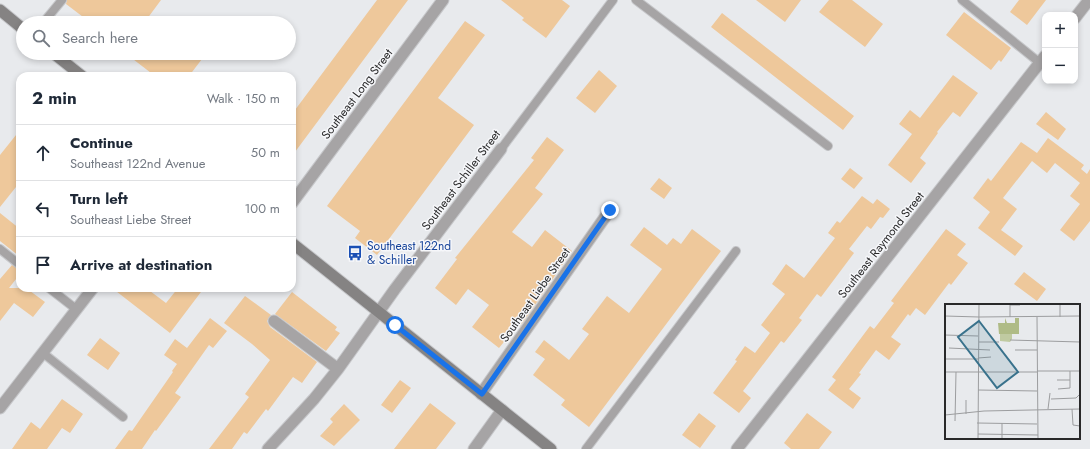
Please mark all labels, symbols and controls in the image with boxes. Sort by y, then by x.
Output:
map controls [1042,12,1078,84]
button: + [1042,12,1078,48]
search box [16,16,296,60]
icon: search [30,27,52,49]
text: Search here [62,27,138,49]
street label: Southeast Long Street [317,45,397,143]
button: − [1042,48,1078,84]
text: 2 min [32,86,77,110]
text: Walk · 150 m [207,89,280,108]
street label: Southeast Schiller Street [417,126,505,234]
text: Continue [70,132,133,154]
icon: ahead [32,142,54,164]
text: 50 m [251,143,280,162]
text: Southeast 122nd Avenue [70,154,205,173]
text: Turn left [70,188,128,210]
street label: Southeast Raymond Street [834,188,928,302]
icon: left [32,198,54,220]
text: 100 m [245,199,280,218]
route end [601,201,619,219]
text: Southeast Liebe Street [70,210,191,229]
place label: Southeast 122nd & Schiller [367,237,451,269]
bus stop icon: Southeast 122nd & Schiller [346,244,364,262]
street label: Southeast Liebe Street [496,244,575,346]
icon: arrive [32,254,54,276]
text: Arrive at destination [70,254,212,276]
inset map [945,304,1080,439]
route start [386,316,404,334]

